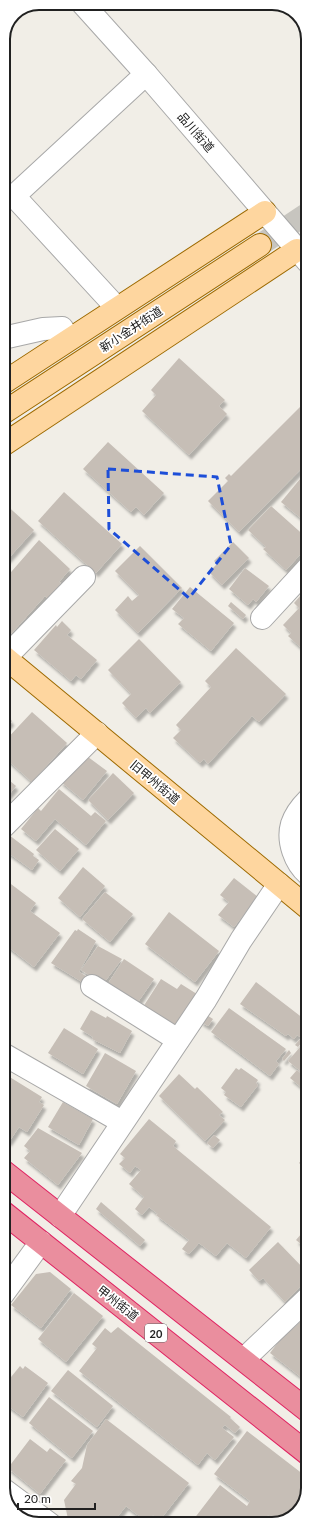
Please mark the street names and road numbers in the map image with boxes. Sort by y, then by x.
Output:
street label: 品川街道 [175,109,217,155]
street label: 新小金井街道 [97,303,165,355]
street label: 旧甲州街道 [127,757,183,807]
street label: 甲州街道 [94,1282,142,1324]
road number: 20 [145,1324,167,1342]

